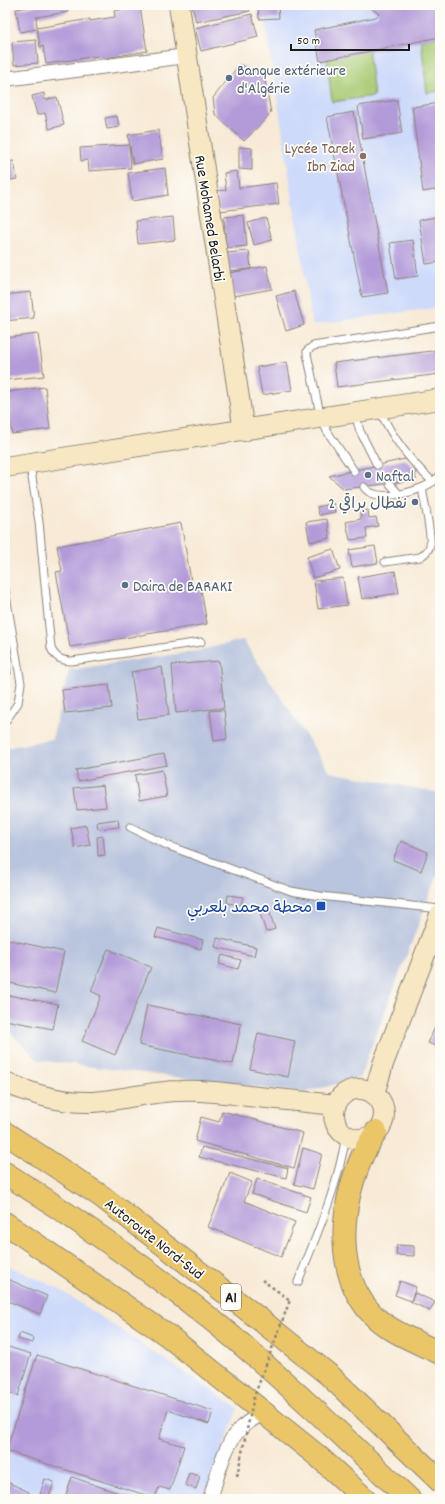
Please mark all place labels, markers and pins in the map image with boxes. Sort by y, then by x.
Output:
place label: Banque extérieure d'Algérie [237,60,346,101]
marker: Banque extérieure d'Algérie [224,73,234,83]
place label: Lycée Tarek Ibn Ziad [285,138,355,179]
marker: Lycée Tarek Ibn Ziad [358,151,368,161]
place label: Naftal [376,466,414,489]
marker: Naftal [363,470,373,480]
place label: نفطال براقي 2 [328,492,407,516]
marker: نفطال براقي 2 [410,497,420,507]
place label: Daira de BARAKI [133,576,232,599]
marker: Daira de BARAKI [120,580,130,590]
place label: محطة محمد بلعربي [187,897,312,921]
marker: محطة محمد بلعربي [315,900,327,912]

